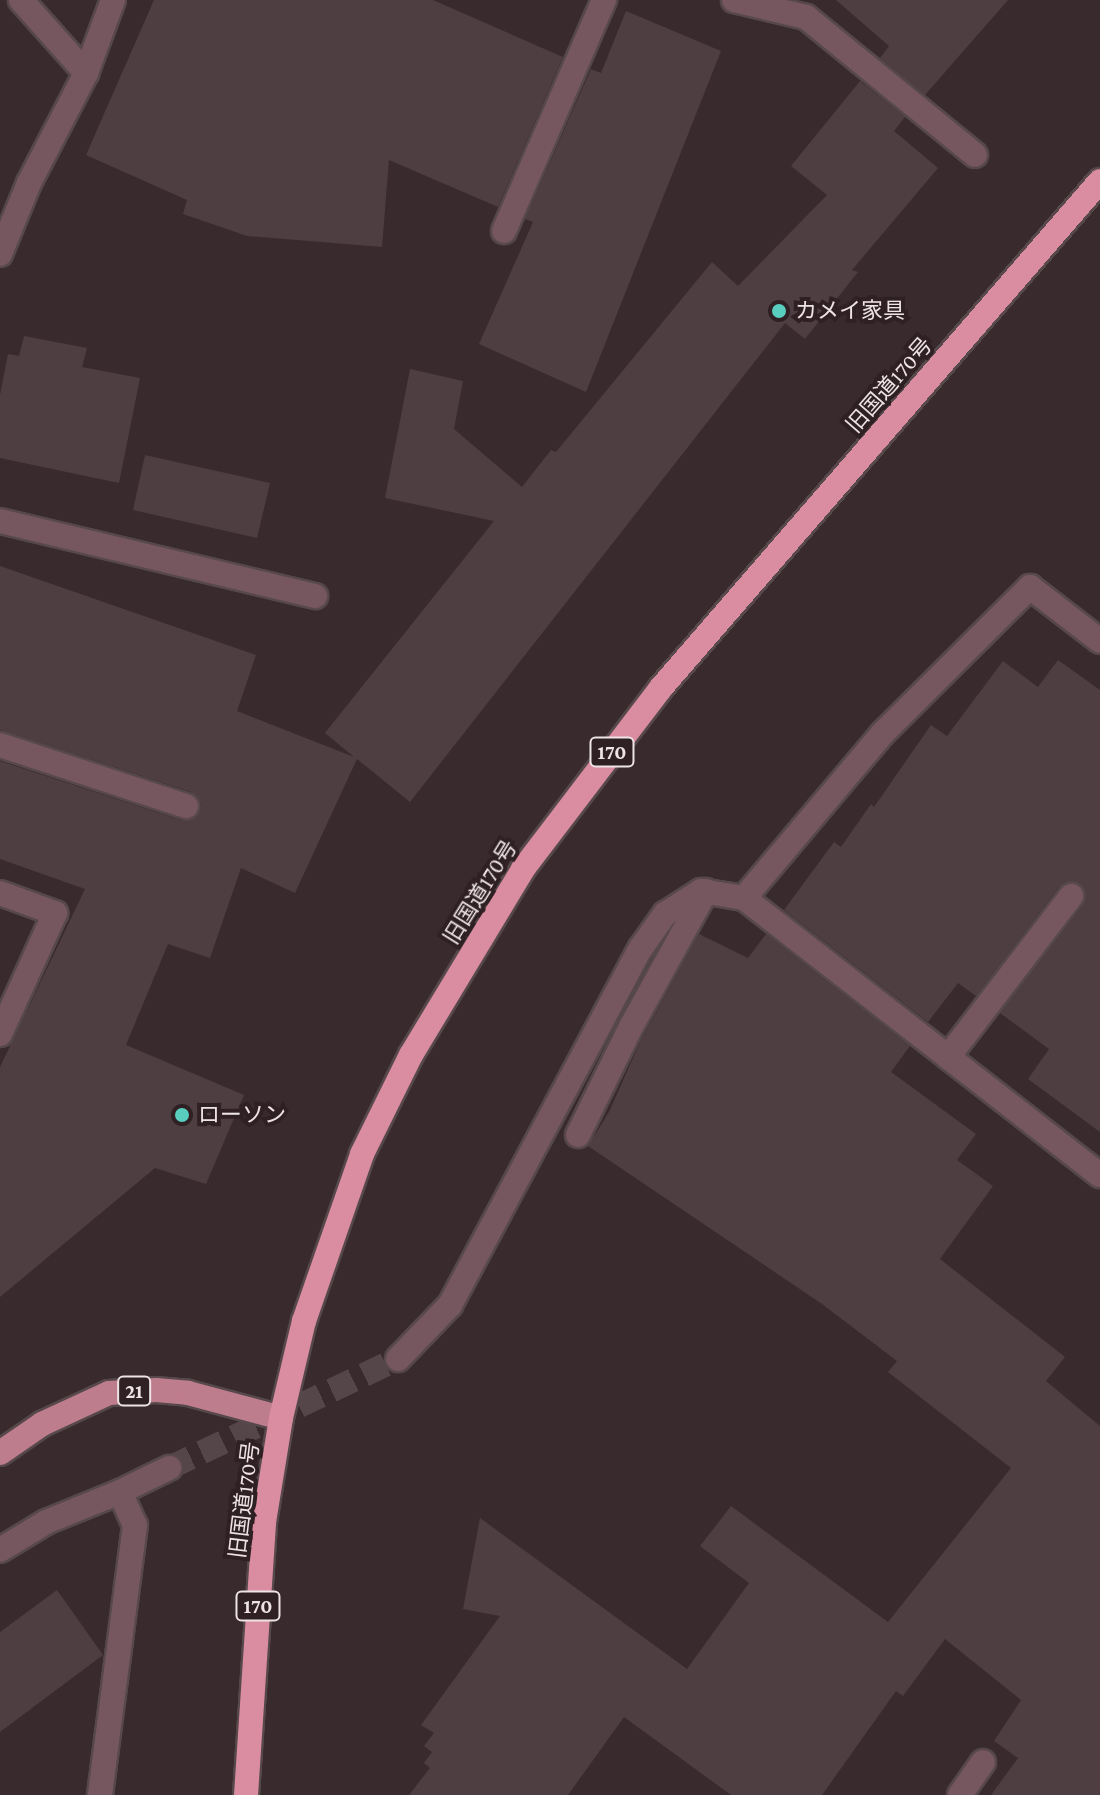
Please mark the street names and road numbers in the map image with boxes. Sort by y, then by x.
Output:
street label: 旧国道170号 [840,332,938,438]
road number: 170 [588,736,636,768]
street label: 旧国道170号 [438,835,522,949]
road number: 21 [116,1375,152,1407]
street label: 旧国道170号 [224,1440,264,1560]
road number: 170 [234,1590,282,1622]

